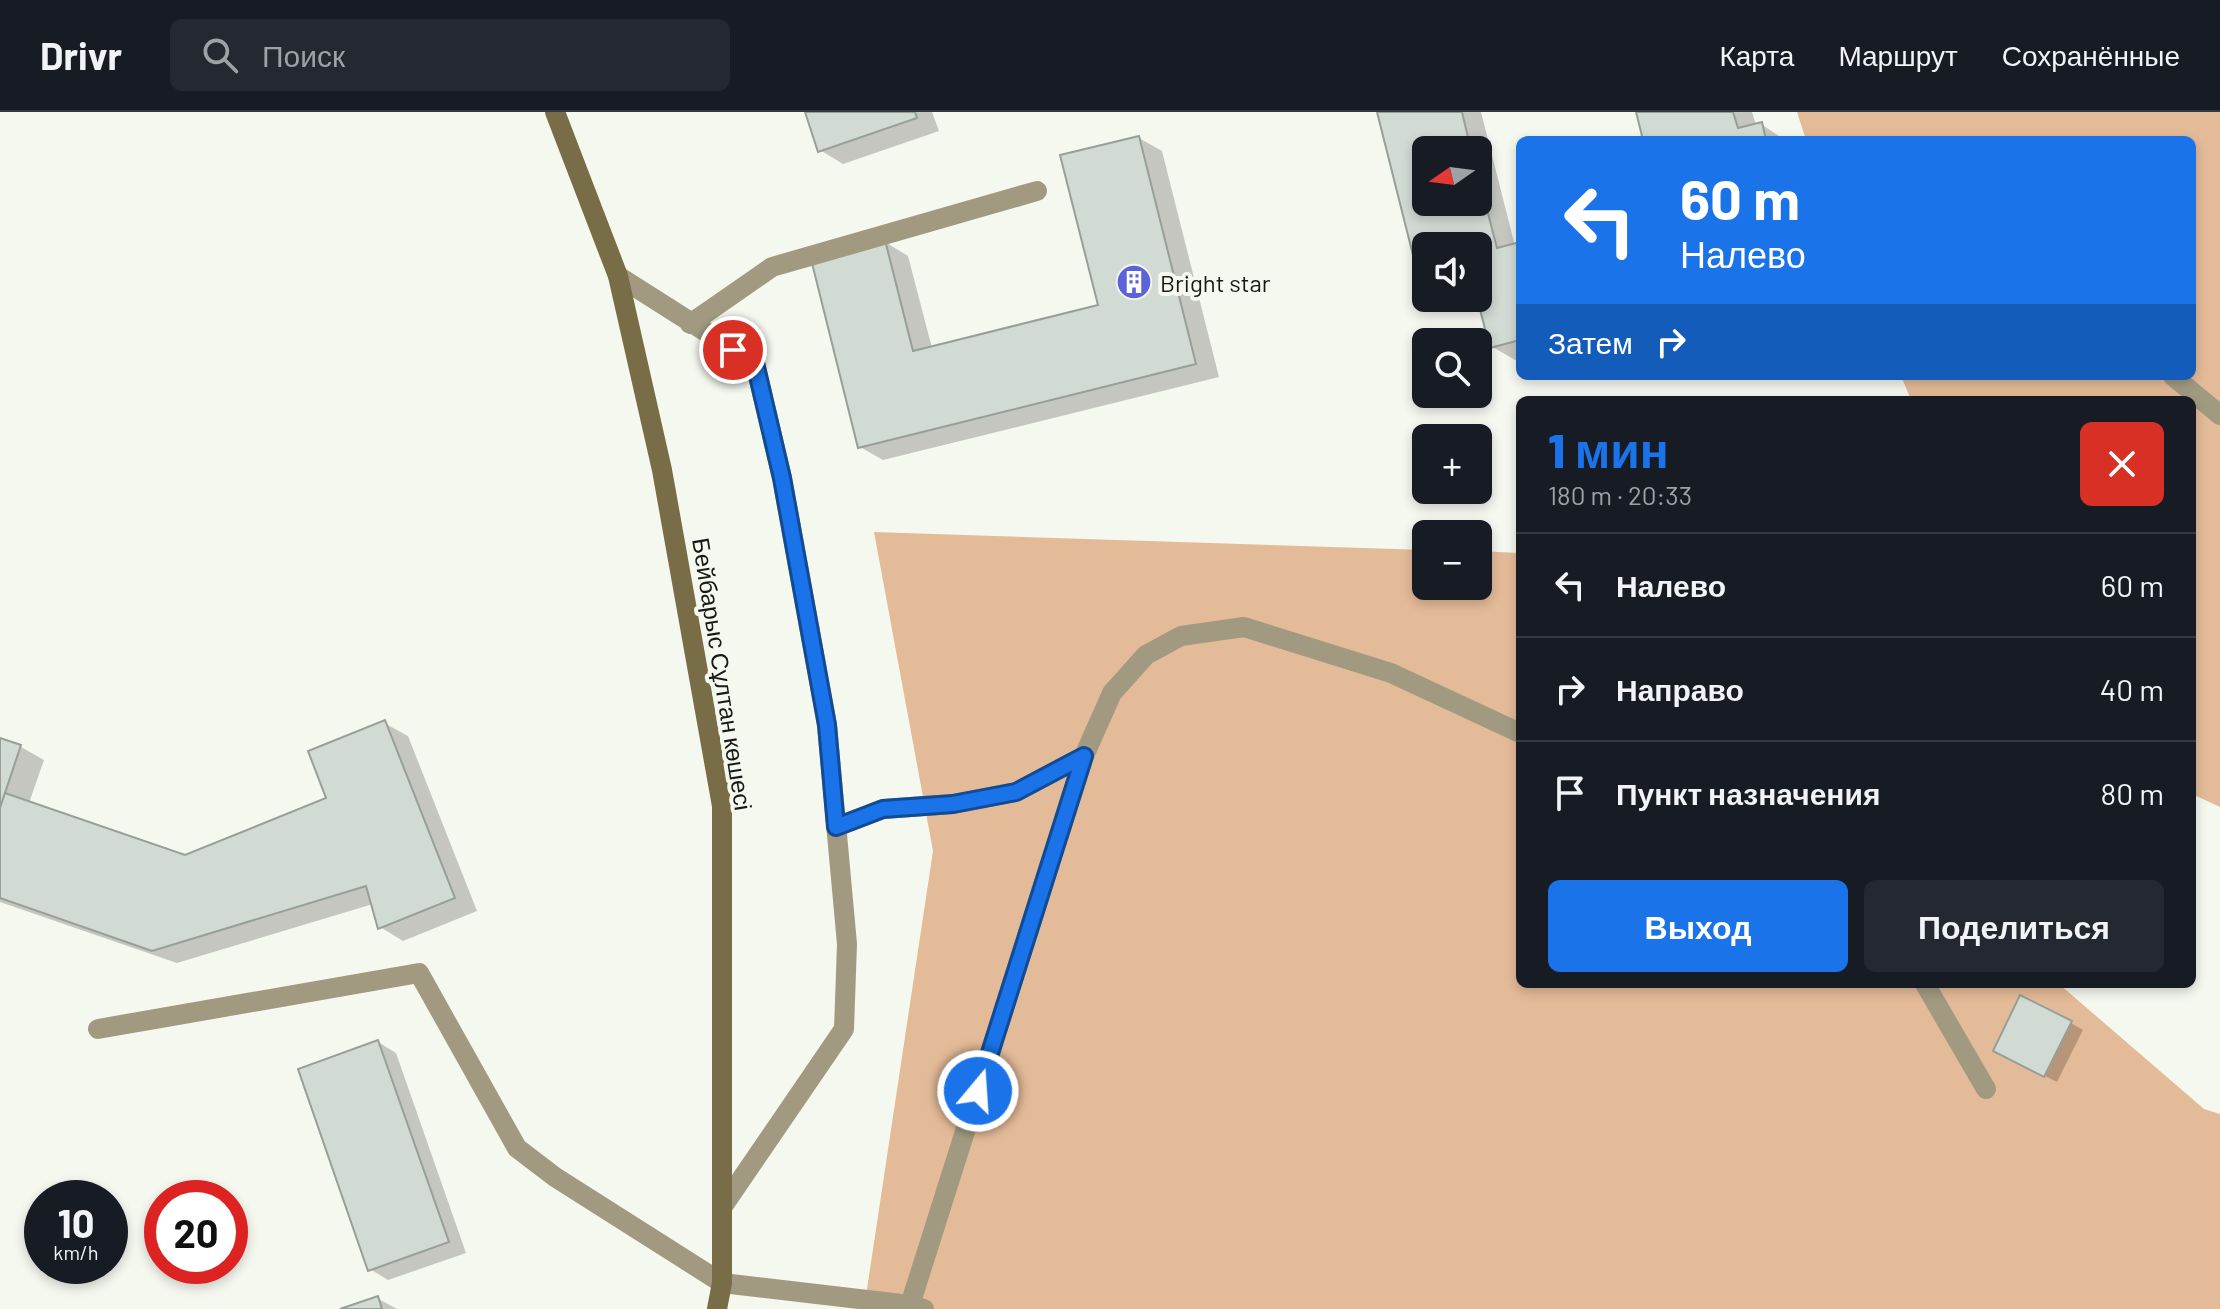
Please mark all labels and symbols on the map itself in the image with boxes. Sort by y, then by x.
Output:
north arrow [1412,136,1492,216]
building icon: Bright star [1115,263,1153,301]
place label: Bright star [1160,268,1271,297]
pin [699,316,767,384]
street label: Бейбарыс Сұлтан көшесі [687,536,759,812]
position arrow [936,1049,1020,1133]
speed limit sign: 20 [144,1180,248,1284]

